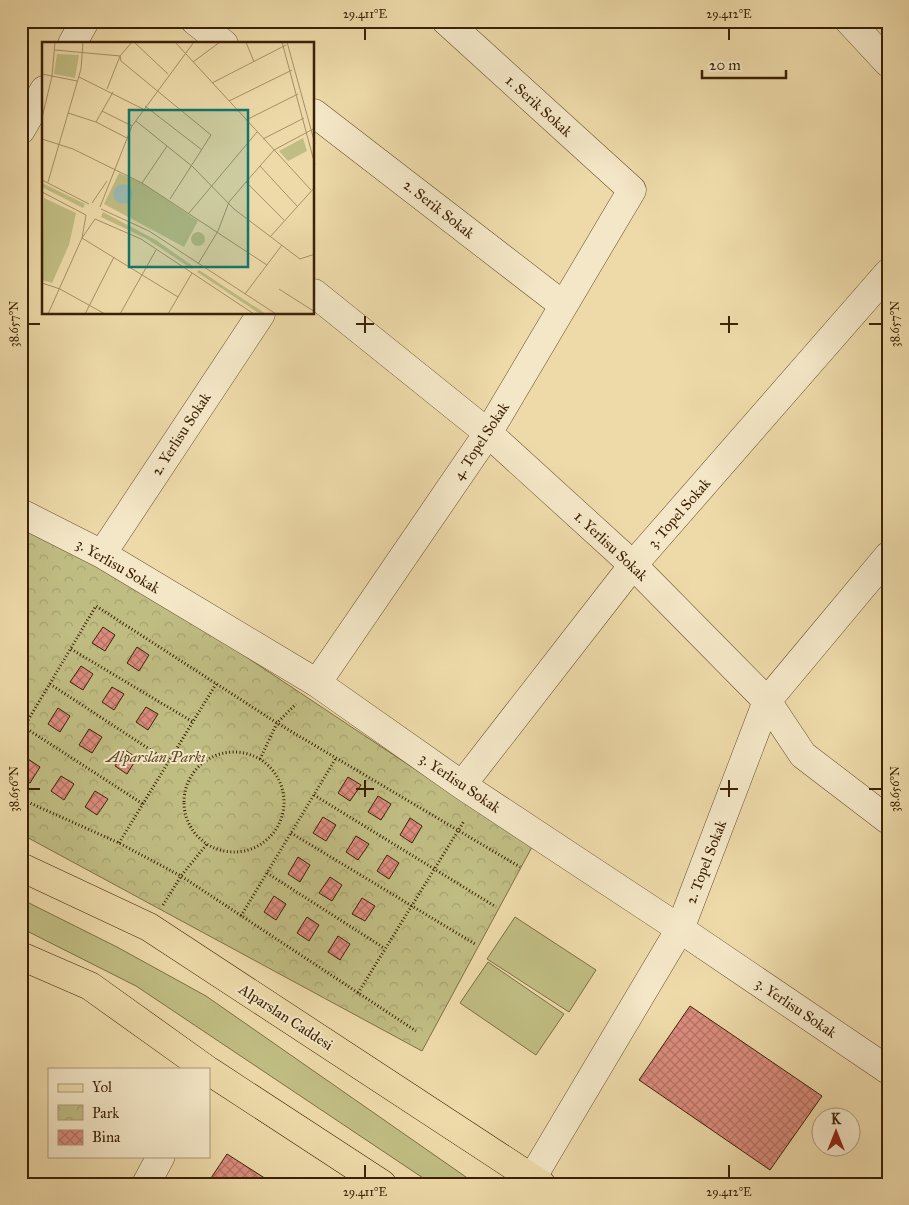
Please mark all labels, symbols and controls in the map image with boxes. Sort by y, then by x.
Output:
text: 29.411°E [343,7,387,21]
text: 29.412°E [706,7,752,21]
inset map [42,42,315,315]
scale bar [702,48,785,80]
text: 20 m [709,56,741,74]
street label: 1. Serik Sokak [502,71,576,141]
street label: 2. Serik Sokak [400,176,478,242]
text: 38.657°N [7,301,21,347]
text: 38.657°N [888,301,902,347]
street label: 2. Yerlisu Sokak [147,389,215,479]
street label: 4. Topel Sokak [449,399,513,483]
street label: 3. Topel Sokak [644,474,714,552]
street label: 1. Yerlisu Sokak [571,507,652,585]
street label: 3. Yerlisu Sokak [73,535,163,597]
park label: Alparslan Parkı [105,748,206,767]
street label: 3. Yerlisu Sokak [416,749,504,817]
text: 38.656°N [7,766,21,812]
text: 38.656°N [888,766,902,812]
street label: 2. Topel Sokak [682,818,730,906]
street label: 3. Yerlisu Sokak [752,974,840,1042]
street label: Alparslan Caddesi [235,979,336,1054]
legend [48,1068,210,1158]
text: Yol [92,1078,113,1096]
text: Park [92,1104,119,1122]
north arrow [812,1108,862,1158]
text: K [831,1111,842,1128]
text: Bina [92,1128,121,1146]
text: 29.411°E [343,1185,387,1199]
text: 29.412°E [706,1185,752,1199]

